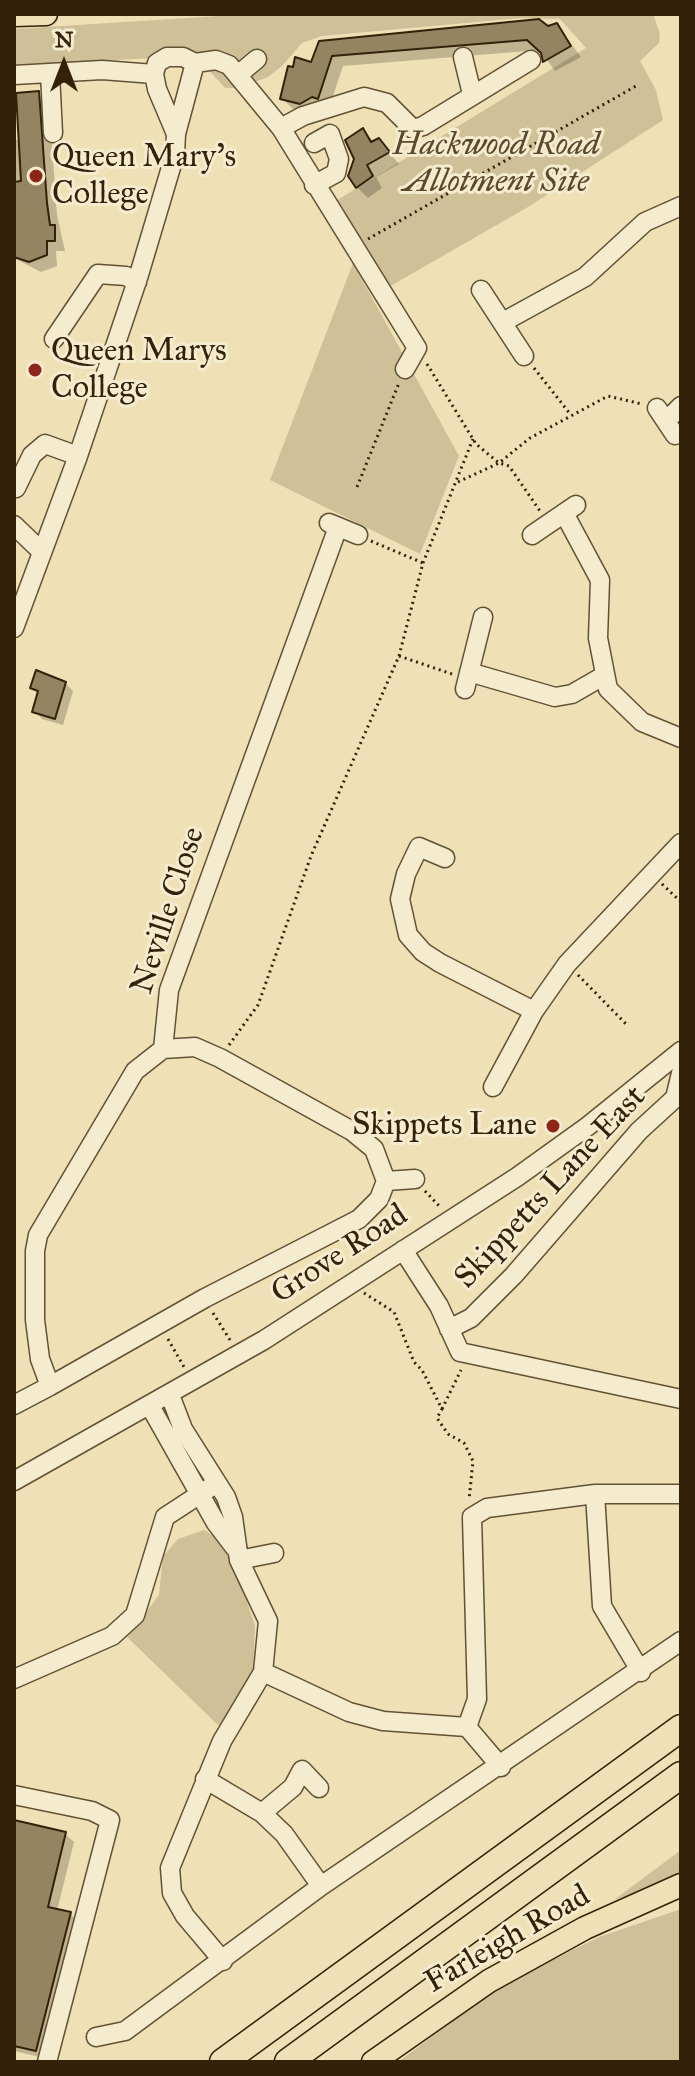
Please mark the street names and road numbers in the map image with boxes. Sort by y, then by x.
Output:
street label: Neville Close [124,823,214,999]
street label: Skippetts Lane East [447,1079,655,1297]
street label: Grove Road [265,1197,415,1313]
street label: Farleigh Road [419,1877,597,2003]

